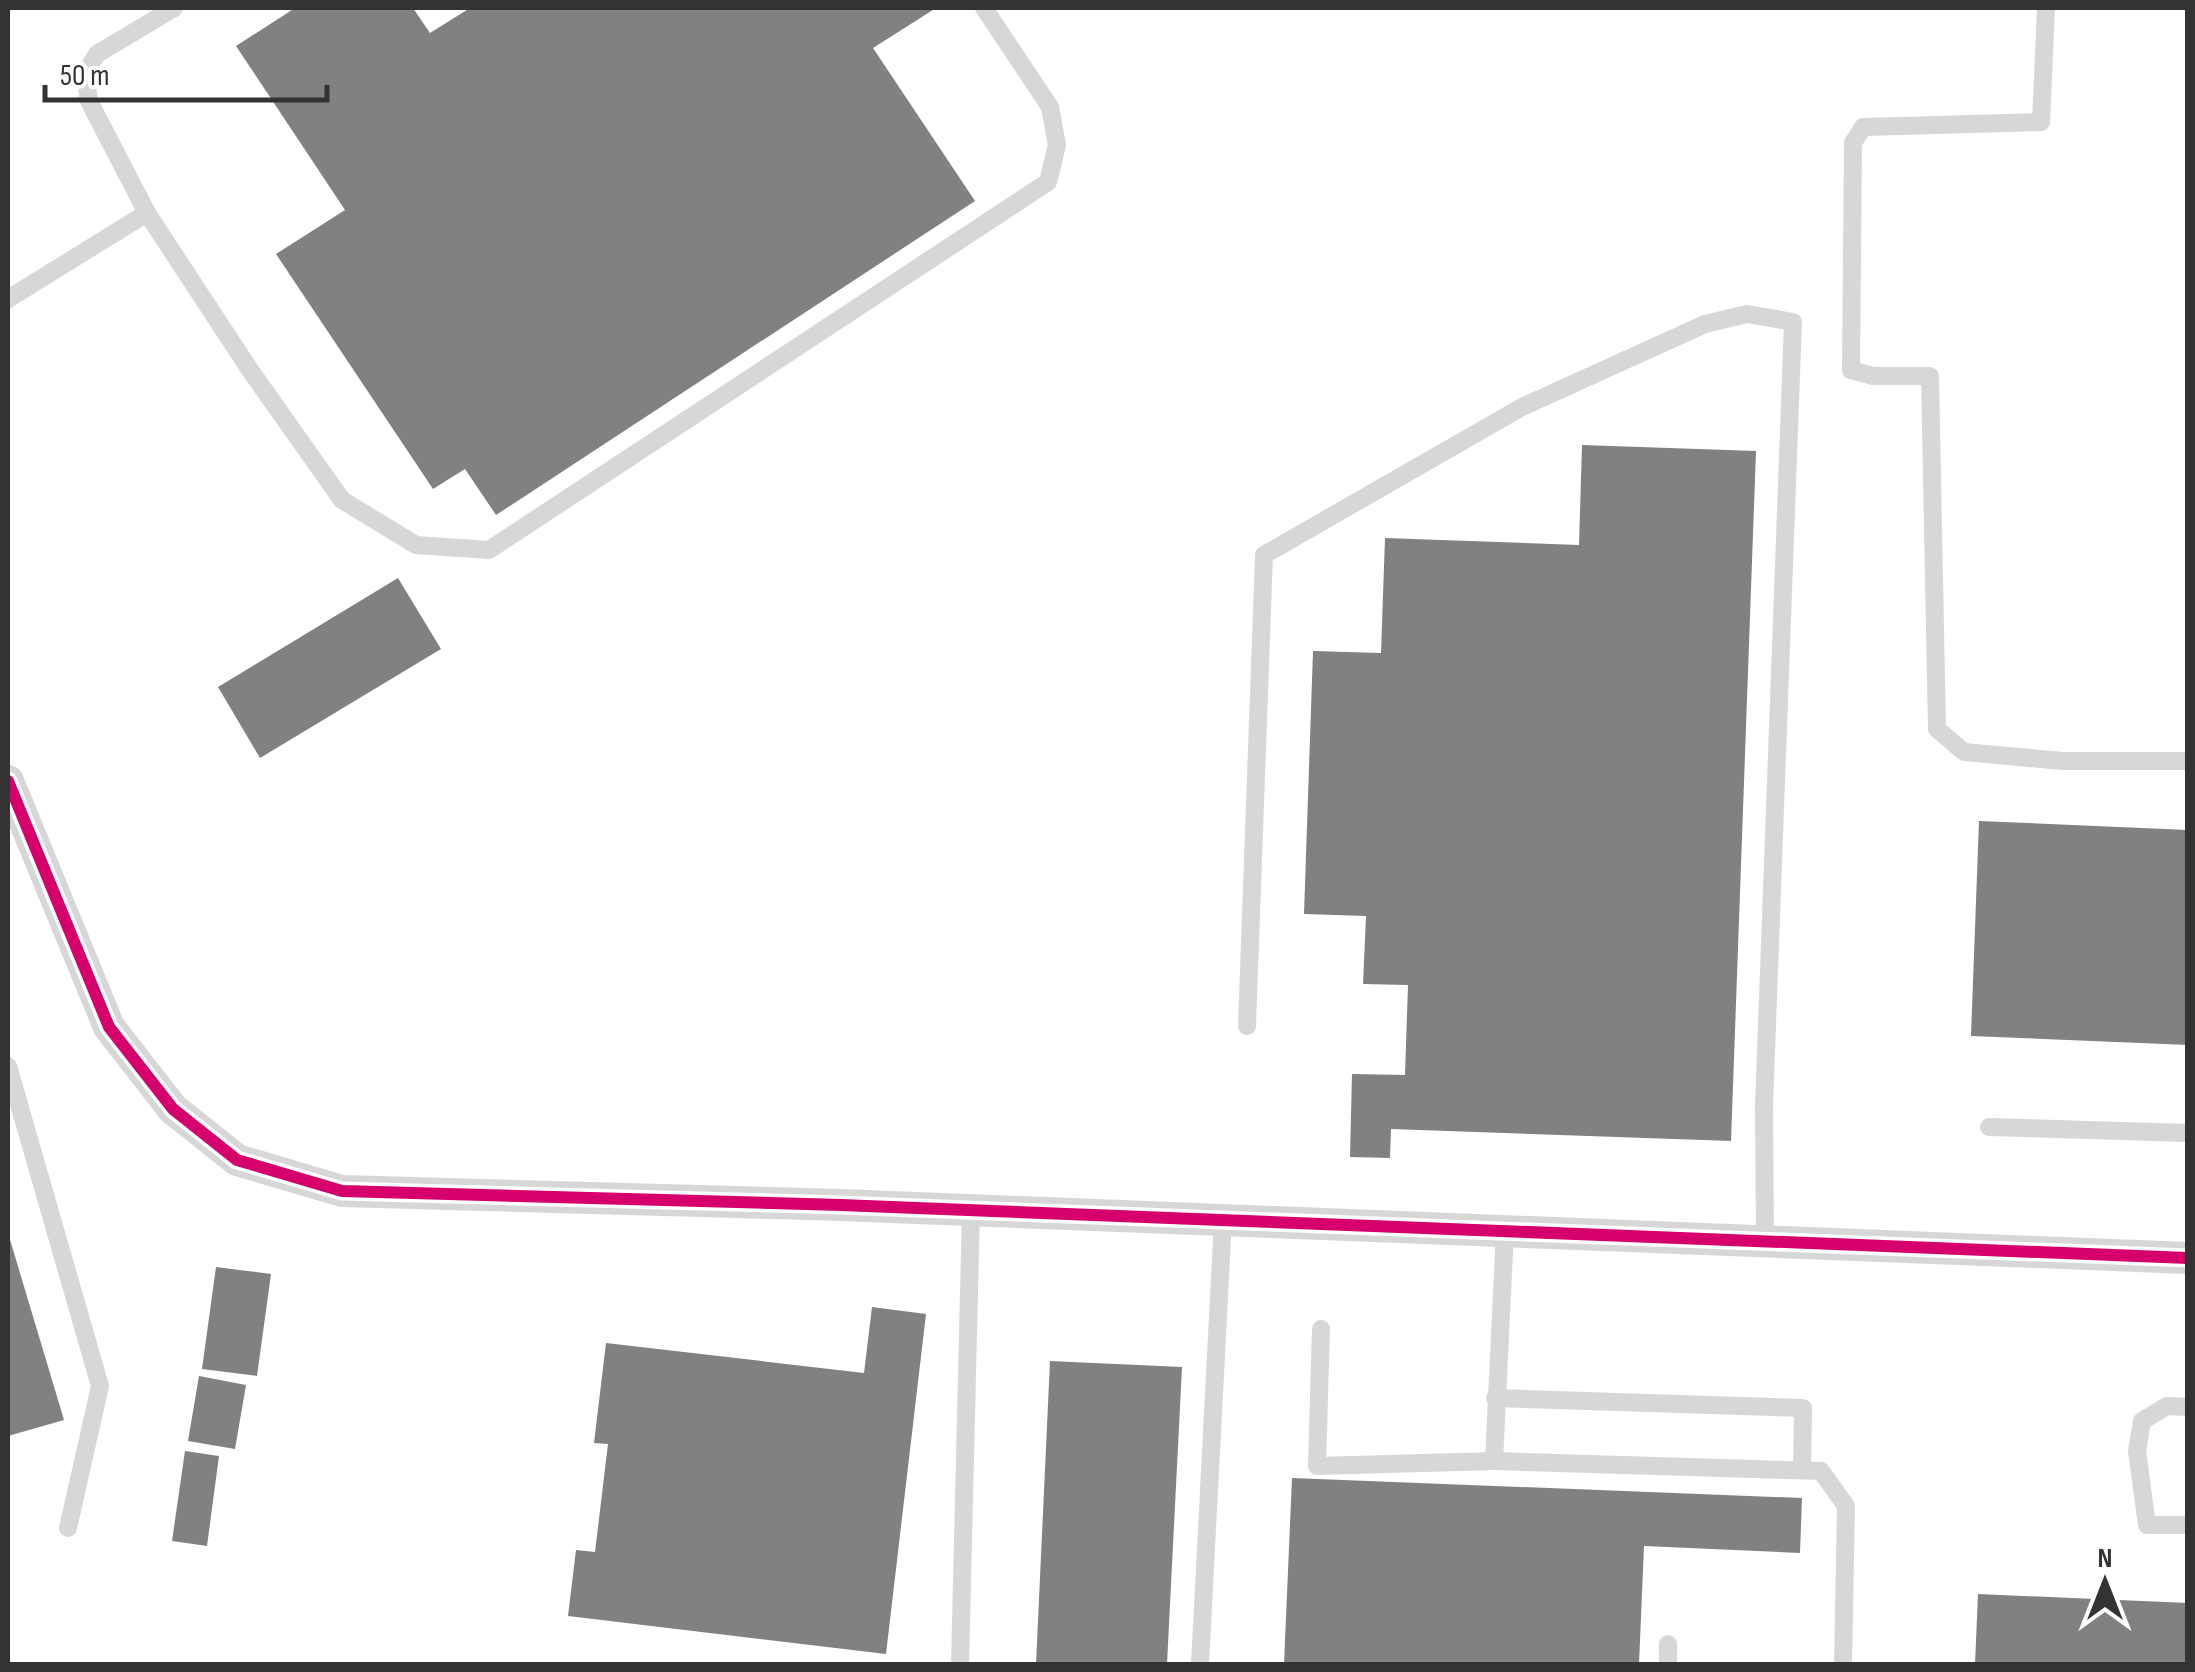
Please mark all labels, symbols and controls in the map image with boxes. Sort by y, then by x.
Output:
scale bar [45,40,328,102]
text: 50 m [60,58,109,94]
north arrow [2055,1532,2155,1632]
text: N [2098,1542,2112,1575]

